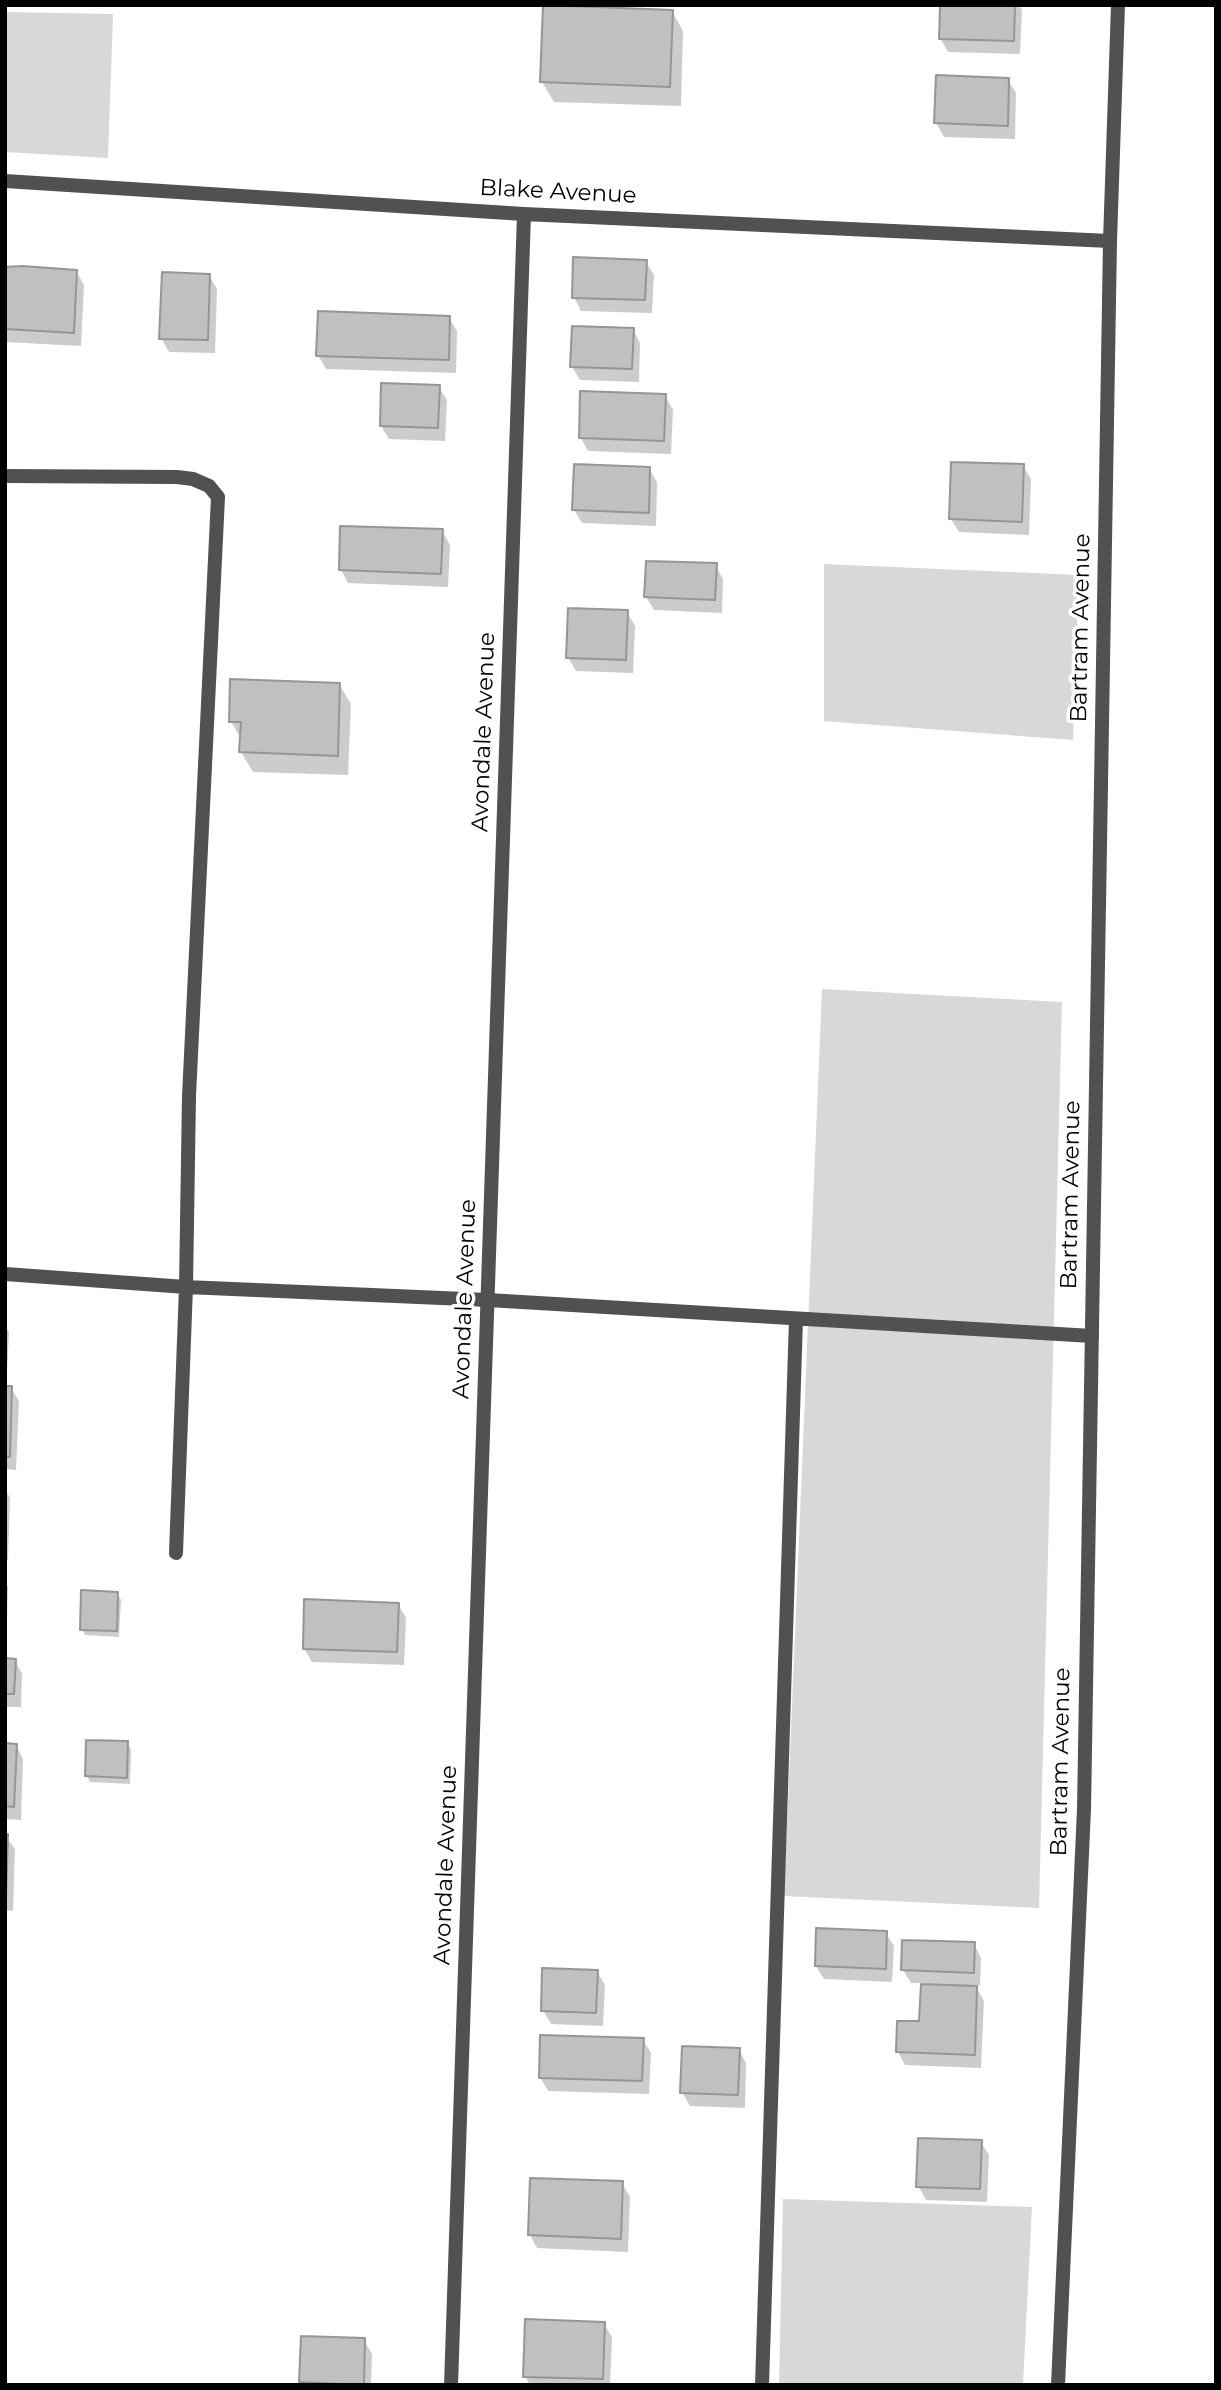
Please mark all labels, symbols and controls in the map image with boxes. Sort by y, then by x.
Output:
street label: Blake Avenue [479,174,637,210]
street label: Bartram Avenue [1066,533,1096,723]
street label: Avondale Avenue [467,632,501,832]
street label: Bartram Avenue [1056,1100,1086,1290]
street label: Avondale Avenue [448,1199,482,1399]
street label: Bartram Avenue [1046,1667,1076,1857]
street label: Avondale Avenue [429,1765,463,1965]

